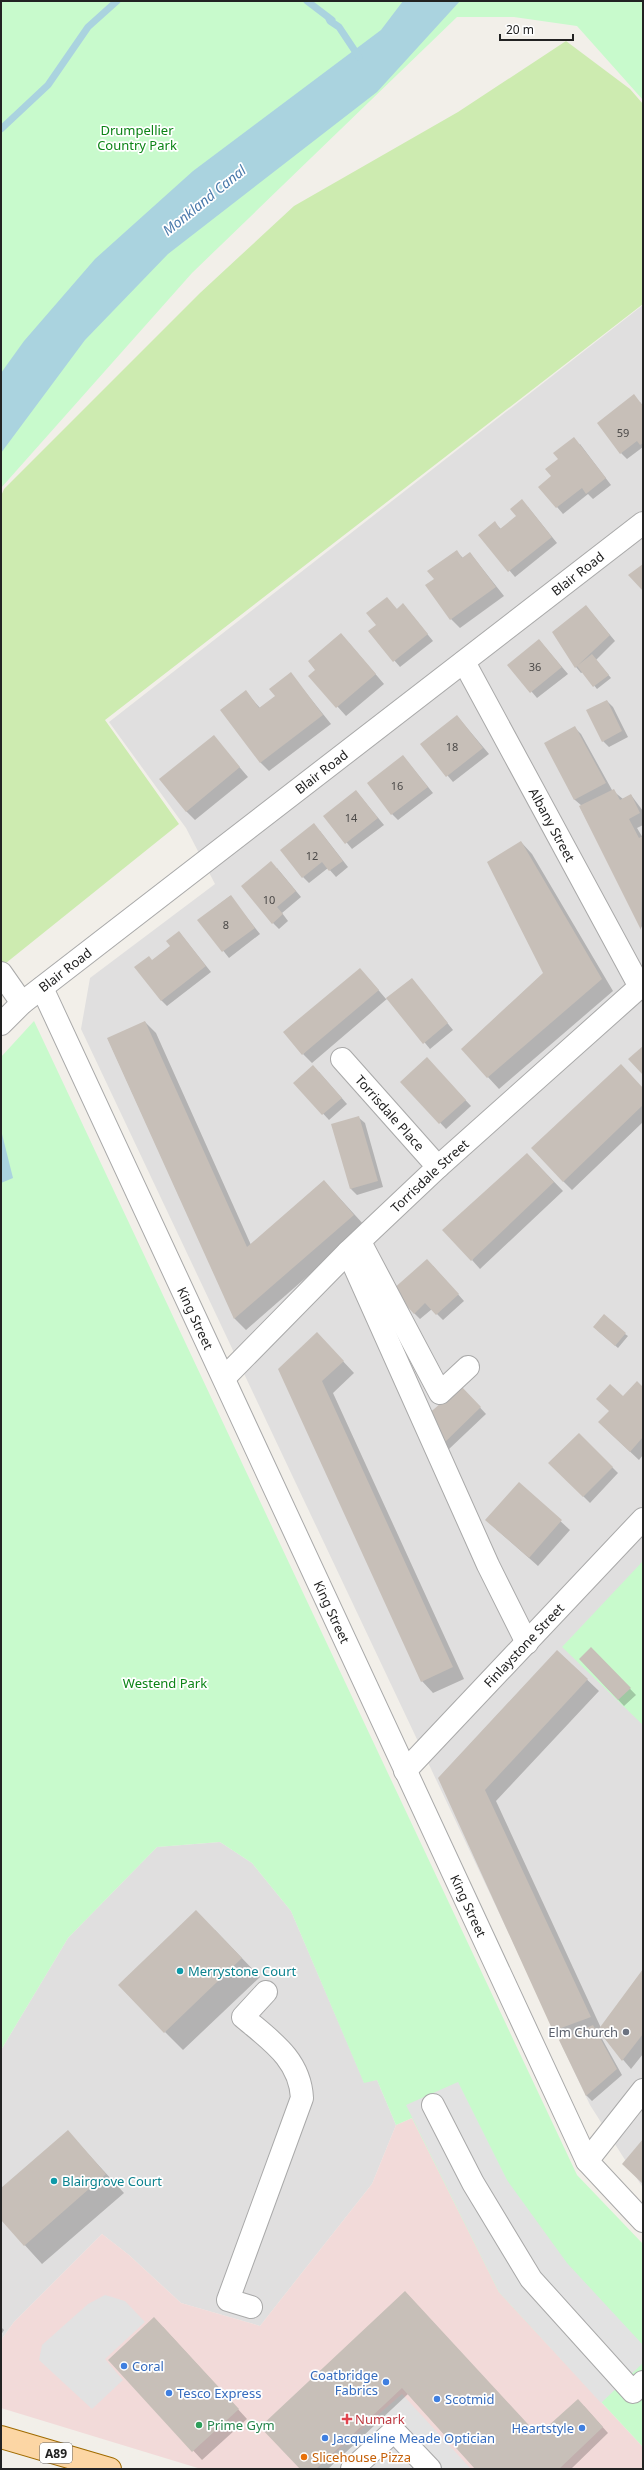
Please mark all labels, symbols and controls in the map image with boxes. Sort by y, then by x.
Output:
scale bar [500,16,573,42]
text: 20 m [506,21,534,38]
park label: Drumpellier Country Park [97,121,177,154]
water label: Monkland Canal [158,160,250,239]
house number: 59 [617,425,629,440]
street label: Blair Road [547,547,608,600]
house number: 36 [529,659,541,674]
house number: 18 [446,739,458,754]
street label: Blair Road [291,745,352,798]
house number: 16 [391,778,403,793]
street label: Albany Street [525,785,580,865]
house number: 14 [345,810,358,825]
house number: 12 [306,848,318,863]
house number: 10 [263,892,275,907]
house number: 8 [223,917,229,932]
street label: Blair Road [35,944,95,996]
street label: Torrisdale Place [351,1071,428,1155]
street label: Torrisdale Street [387,1135,473,1216]
street label: King Street [173,1284,218,1353]
street label: King Street [310,1578,354,1646]
street label: Finlaystone Street [480,1599,568,1691]
park label: Westend Park [123,1674,207,1692]
street label: King Street [446,1872,491,1940]
place label: Merrystone Court [188,1962,297,1980]
marker: Merrystone Court [175,1966,185,1976]
place label: Elm Church [548,2023,618,2041]
marker: Elm Church [621,2027,631,2037]
place label: Blairgrove Court [62,2172,162,2190]
marker: Blairgrove Court [49,2176,59,2186]
place label: Coral [132,2357,164,2375]
marker: Coral [119,2361,129,2371]
place label: Coatbridge Fabrics [310,2366,378,2399]
marker: Coatbridge Fabrics [381,2377,391,2387]
place label: Tesco Express [177,2384,261,2402]
marker: Tesco Express [164,2388,174,2398]
place label: Scotmid [445,2390,494,2408]
marker: Scotmid [432,2394,442,2404]
place label: Numark [355,2410,405,2428]
marker: Numark [342,2414,352,2424]
place label: Prime Gym [207,2416,275,2434]
place label: Heartstyle [511,2419,574,2437]
marker: Prime Gym [194,2420,204,2430]
marker: Heartstyle [577,2423,587,2433]
place label: Jacqueline Meade Optician [331,2429,495,2447]
marker: Jacqueline Meade Optician [320,2433,330,2443]
road number: A89 [40,2443,72,2463]
place label: Slicehouse Pizza [312,2448,411,2466]
marker: Slicehouse Pizza [299,2452,309,2462]

